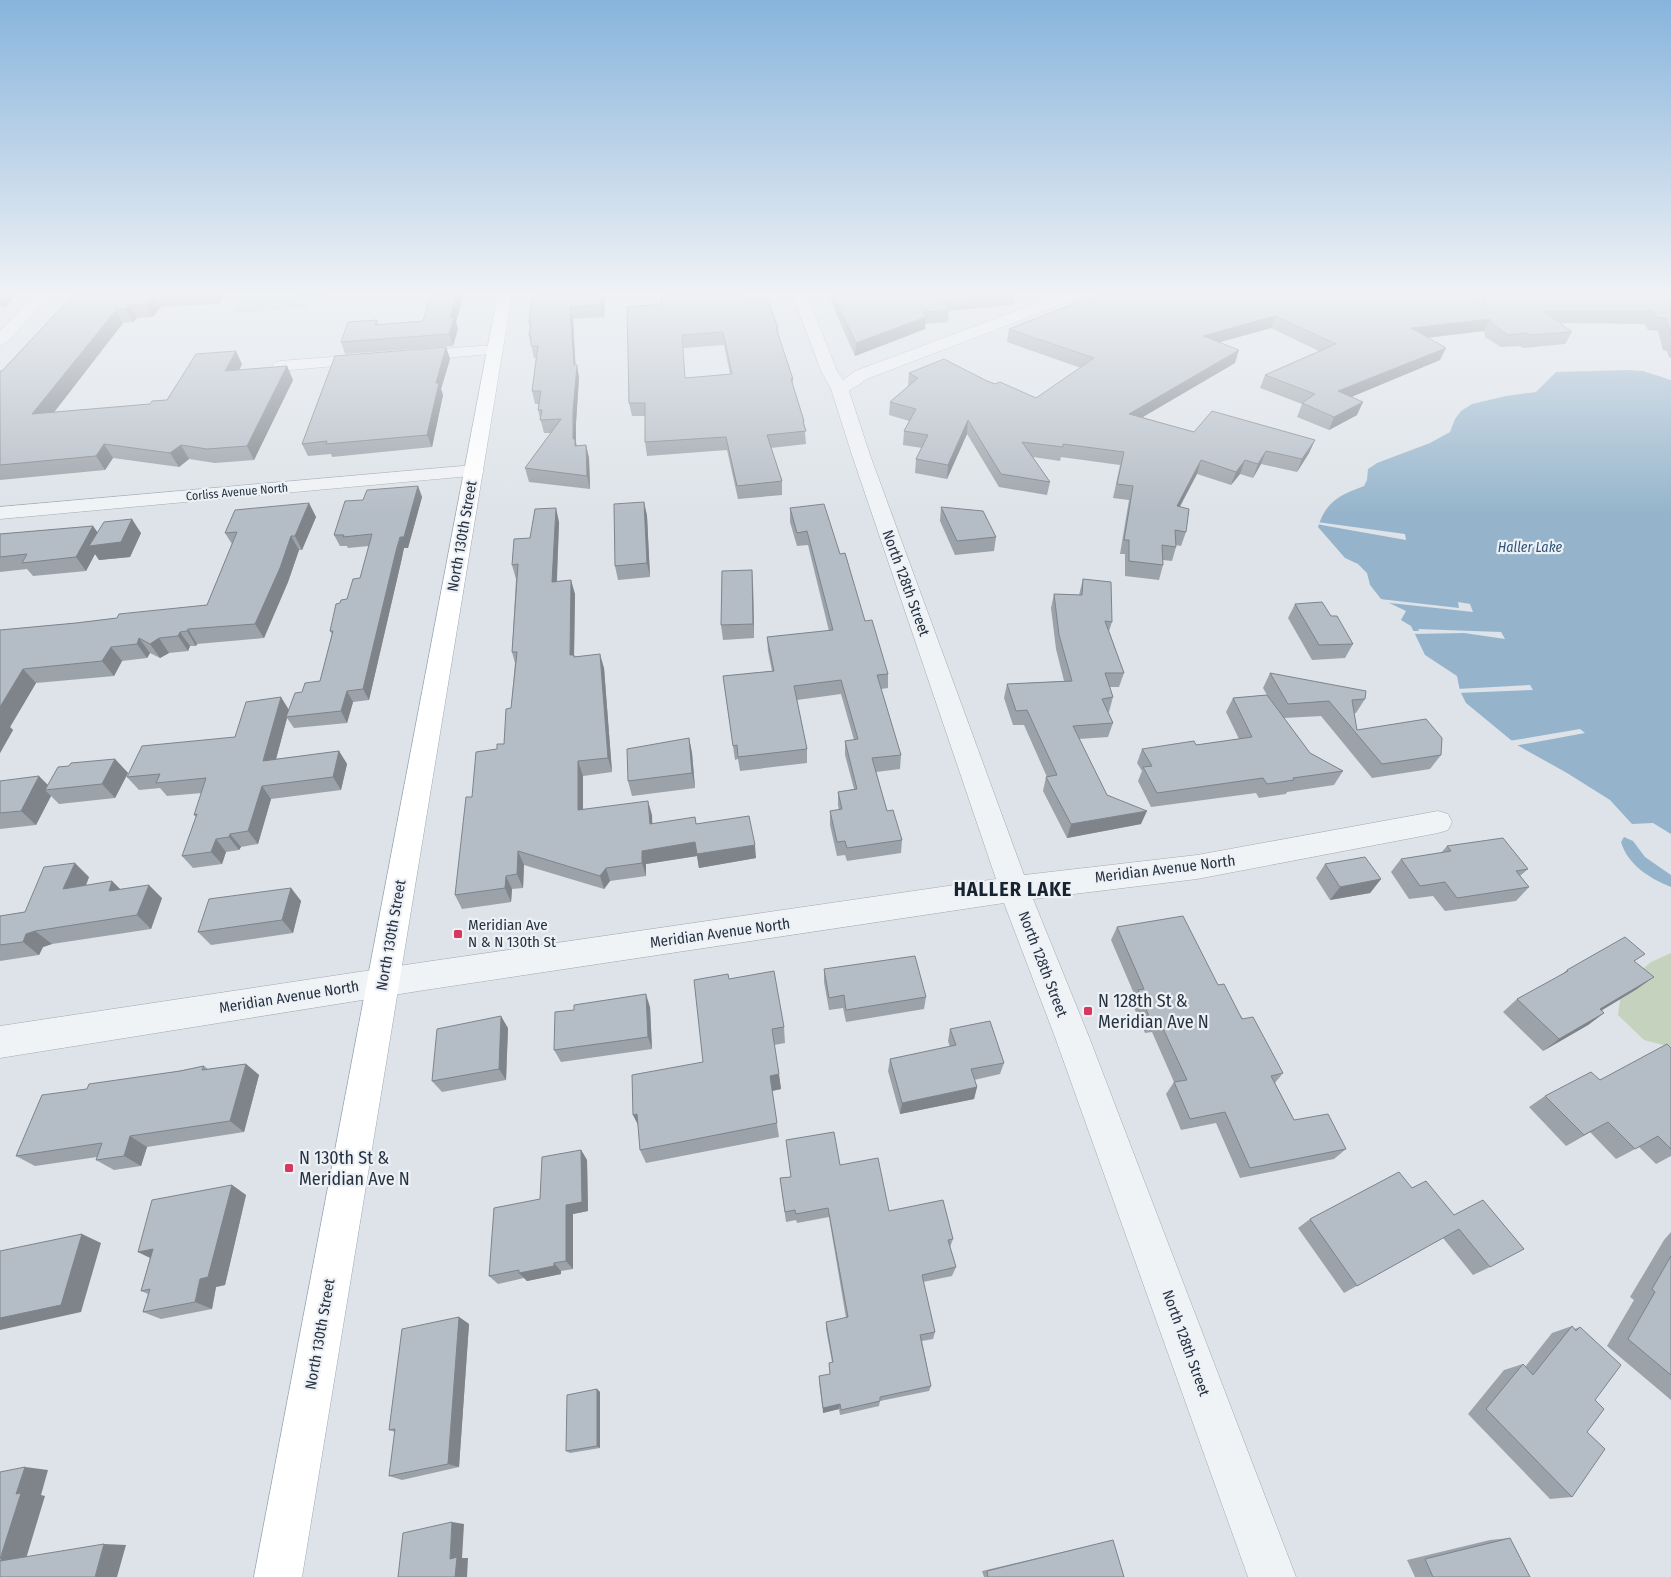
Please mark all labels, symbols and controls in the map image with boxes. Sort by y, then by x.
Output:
street label: North 130th Street [443,479,481,593]
street label: Corliss Avenue North [185,481,289,503]
street label: North 128th Street [878,527,934,639]
water label: Haller Lake [1498,539,1563,556]
street label: Meridian Avenue North [1094,851,1236,887]
district label: HALLER LAKE [954,877,1072,901]
street label: North 130th Street [372,878,410,992]
street label: North 128th Street [1015,909,1071,1019]
street label: Meridian Avenue North [649,914,791,952]
place label: Meridian Ave N & N 130th St [468,916,556,951]
marker: Meridian Ave N & N 130th St [452,928,464,940]
street label: Meridian Avenue North [218,977,360,1017]
place label: N 128th St & Meridian Ave N [1098,990,1209,1033]
marker: N 128th St & Meridian Ave N [1082,1005,1094,1017]
place label: N 130th St & Meridian Ave N [299,1147,410,1190]
marker: N 130th St & Meridian Ave N [283,1162,295,1174]
street label: North 130th Street [301,1277,339,1391]
street label: North 128th Street [1158,1287,1214,1399]

